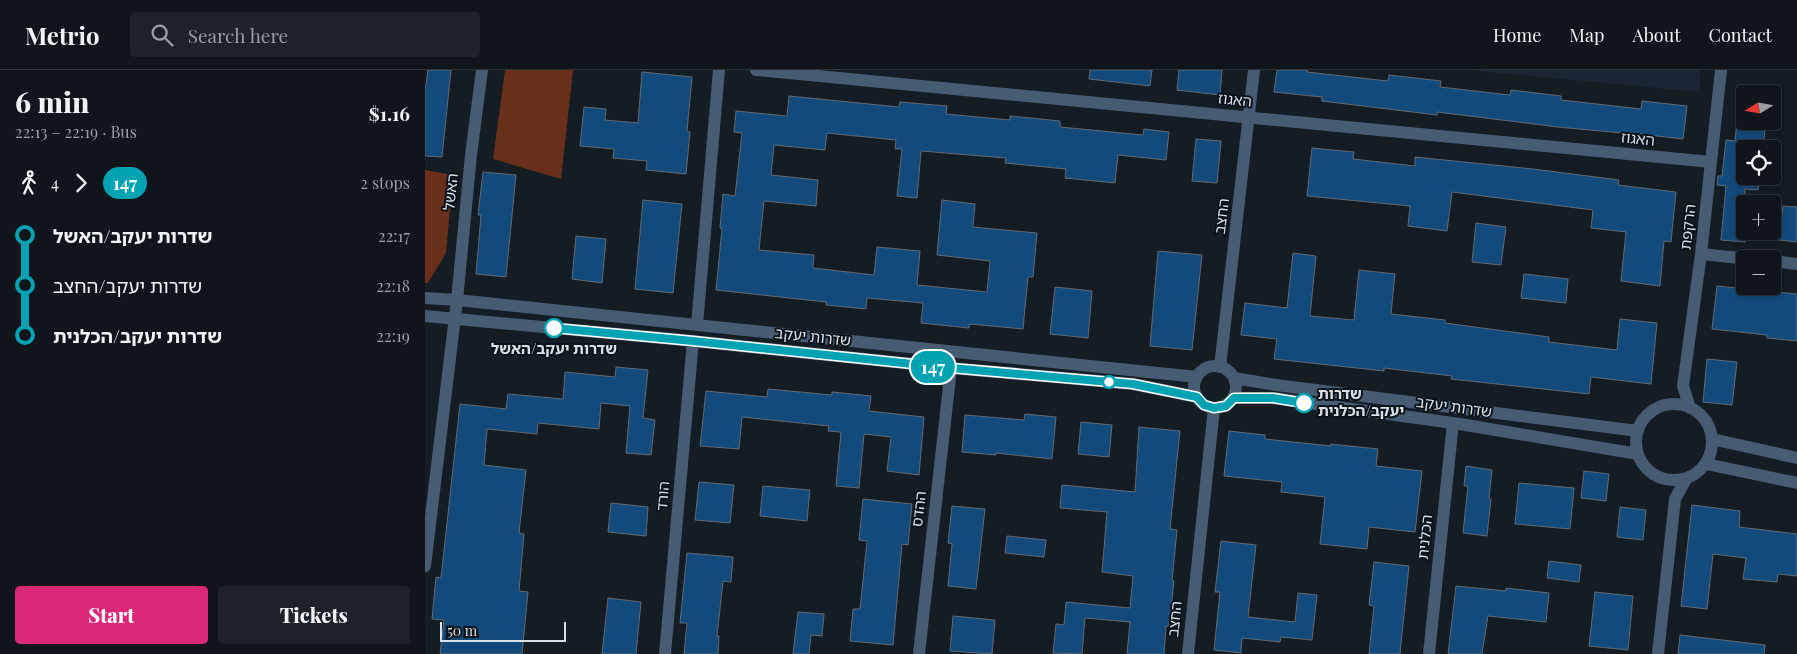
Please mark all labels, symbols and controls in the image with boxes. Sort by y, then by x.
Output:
search box [130,12,480,57]
text: Metrio [25,19,100,51]
icon: search [148,21,176,49]
text: Search here [188,22,288,48]
text: Home [1493,23,1541,47]
text: Map [1569,23,1604,47]
text: About [1632,23,1681,47]
text: Contact [1709,23,1772,47]
text: 6 min [15,83,89,120]
north arrow [1736,85,1781,130]
map controls [1736,85,1781,295]
street label: האגוז [1217,87,1253,111]
text: $1.16 [369,100,410,126]
text: 22:13 – 22:19 · Bus [15,121,137,142]
street label: האגוז [1620,126,1656,150]
button: locate [1736,140,1781,185]
icon: walk [15,169,43,197]
icon: forward [67,169,95,197]
text: 147 [113,171,137,195]
text: 4 [51,172,59,193]
text: 2 stops [360,172,410,193]
street label: האשל [438,172,462,212]
button: + [1736,195,1781,240]
street label: החצב [1209,197,1233,235]
street label: הרקפת [1675,203,1699,251]
text: שדרות יעקב/האשל [53,222,213,248]
text: 22:17 [378,225,410,246]
button: − [1736,250,1781,295]
text: שדרות יעקב/החצב [53,272,202,298]
text: 22:18 [376,275,410,296]
marker: שדרות יעקב/האשל [544,318,564,338]
text: שדרות יעקב/הכלנית [53,322,222,348]
street label: שדרות יעקב [774,322,852,350]
text: 22:19 [376,325,410,346]
place label: שדרות יעקב/האשל [491,338,617,358]
line badge: 147 [904,351,962,383]
text: 147 [921,355,945,379]
unlabelled marker [1102,375,1116,389]
place label: שדרות יעקב/הכלנית [1318,383,1404,420]
street label: שדרות יעקב [1415,391,1493,421]
marker: שדרות יעקב/הכלנית [1294,393,1314,413]
street label: הורד [651,480,673,512]
street label: ההדס [906,490,930,528]
street label: הכלנית [1412,514,1436,560]
button: Start [15,586,208,644]
button: Tickets [218,586,410,644]
street label: החצב [1162,600,1186,638]
scale bar [440,619,566,642]
text: 50 m [447,621,477,640]

